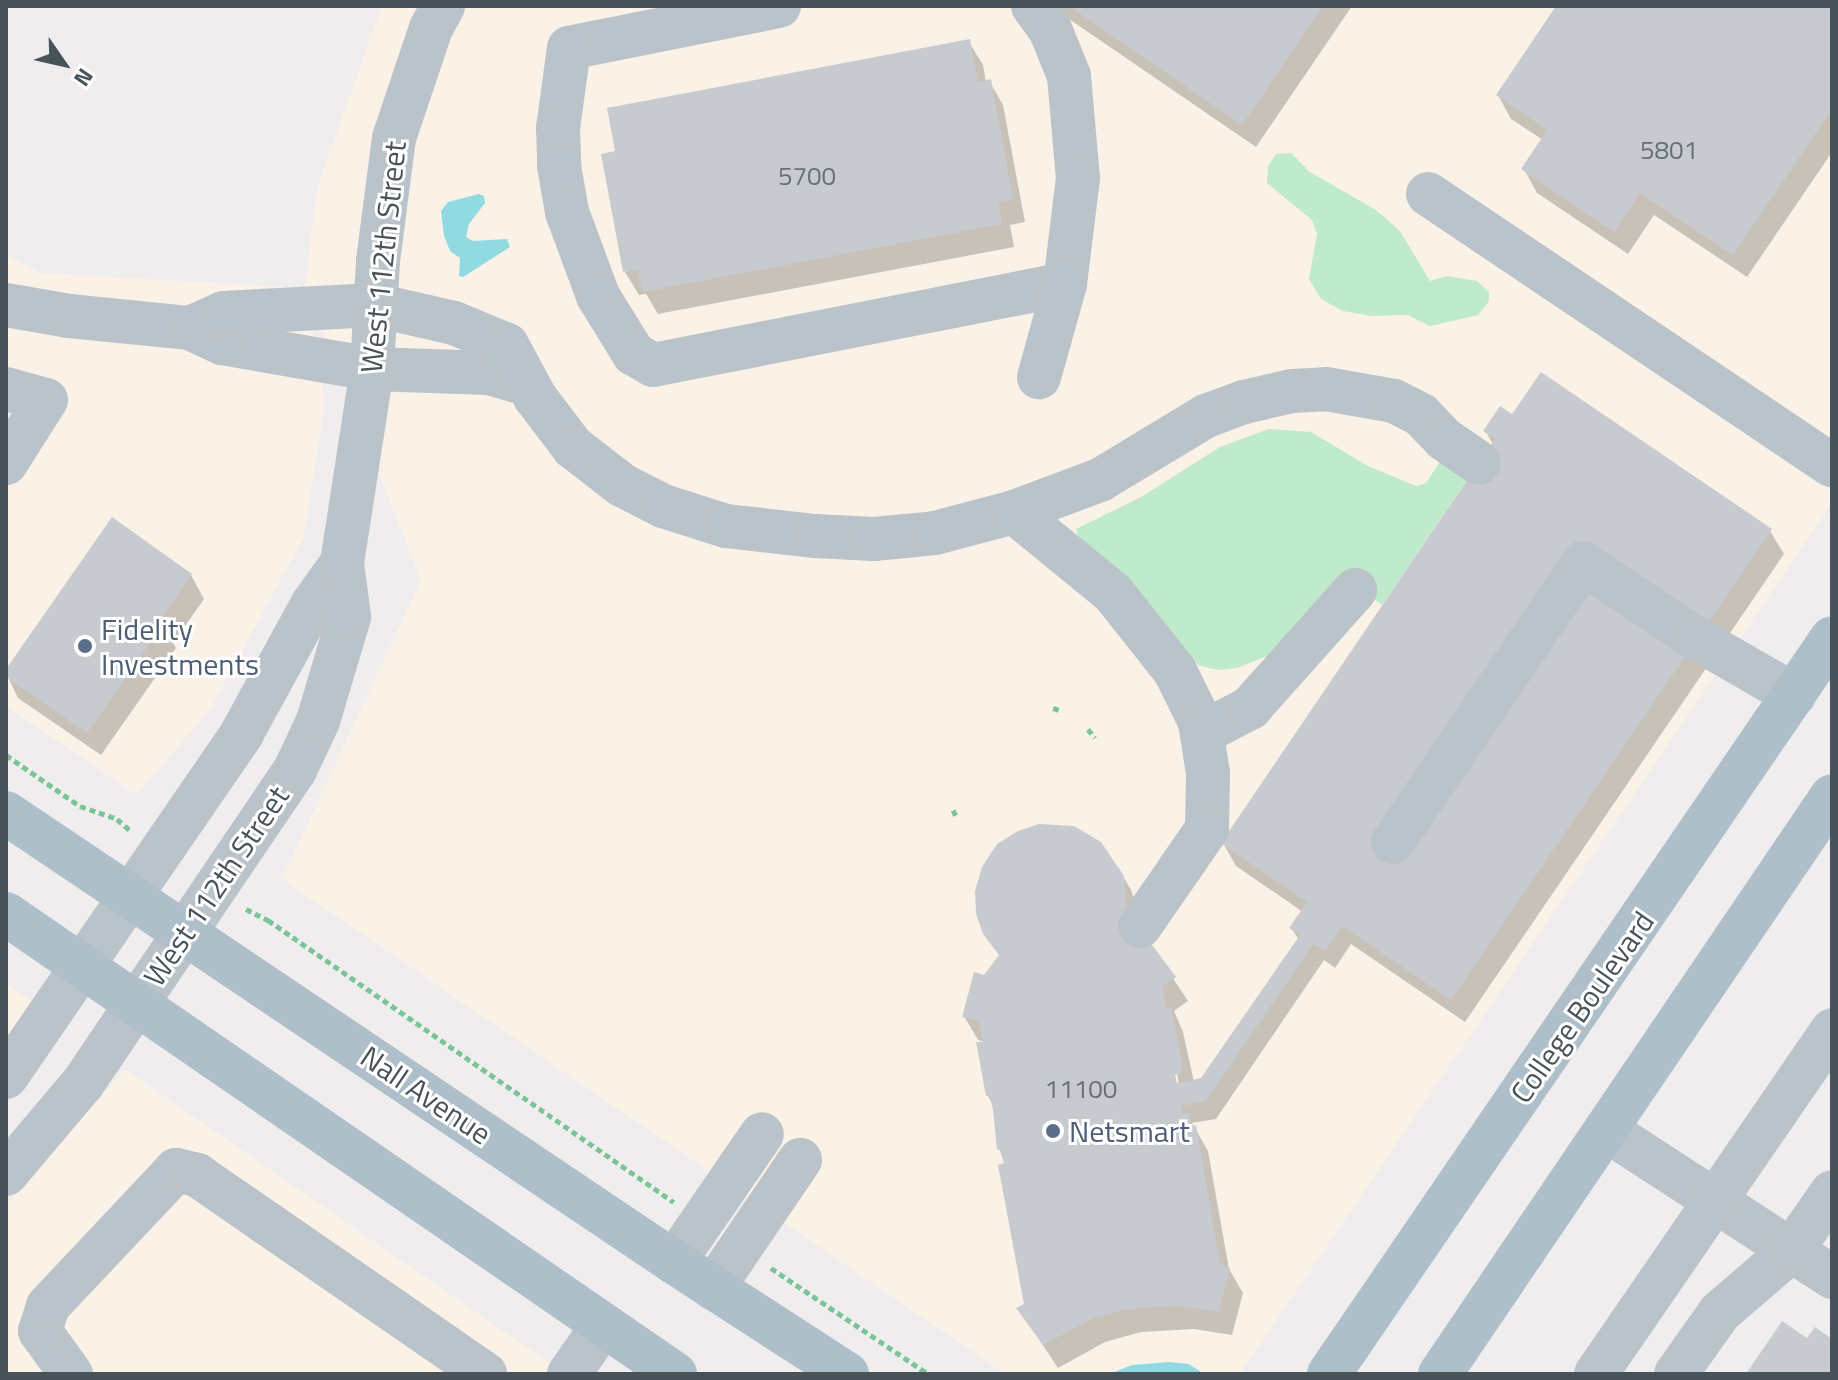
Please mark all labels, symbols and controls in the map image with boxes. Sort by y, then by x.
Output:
north arrow [24,24,104,104]
text: N [66,62,102,93]
house number: 5801 [1640,134,1698,166]
street label: West 112th Street [353,139,413,375]
house number: 5700 [778,160,836,192]
place label: Fidelity Investments [101,611,259,682]
marker: Fidelity Investments [76,637,94,655]
street label: West 112th Street [136,779,296,993]
street label: College Boulevard [1503,904,1661,1110]
street label: Nall Avenue [354,1038,498,1152]
house number: 11100 [1045,1073,1117,1105]
place label: Netsmart [1069,1113,1190,1149]
marker: Netsmart [1044,1122,1062,1140]

